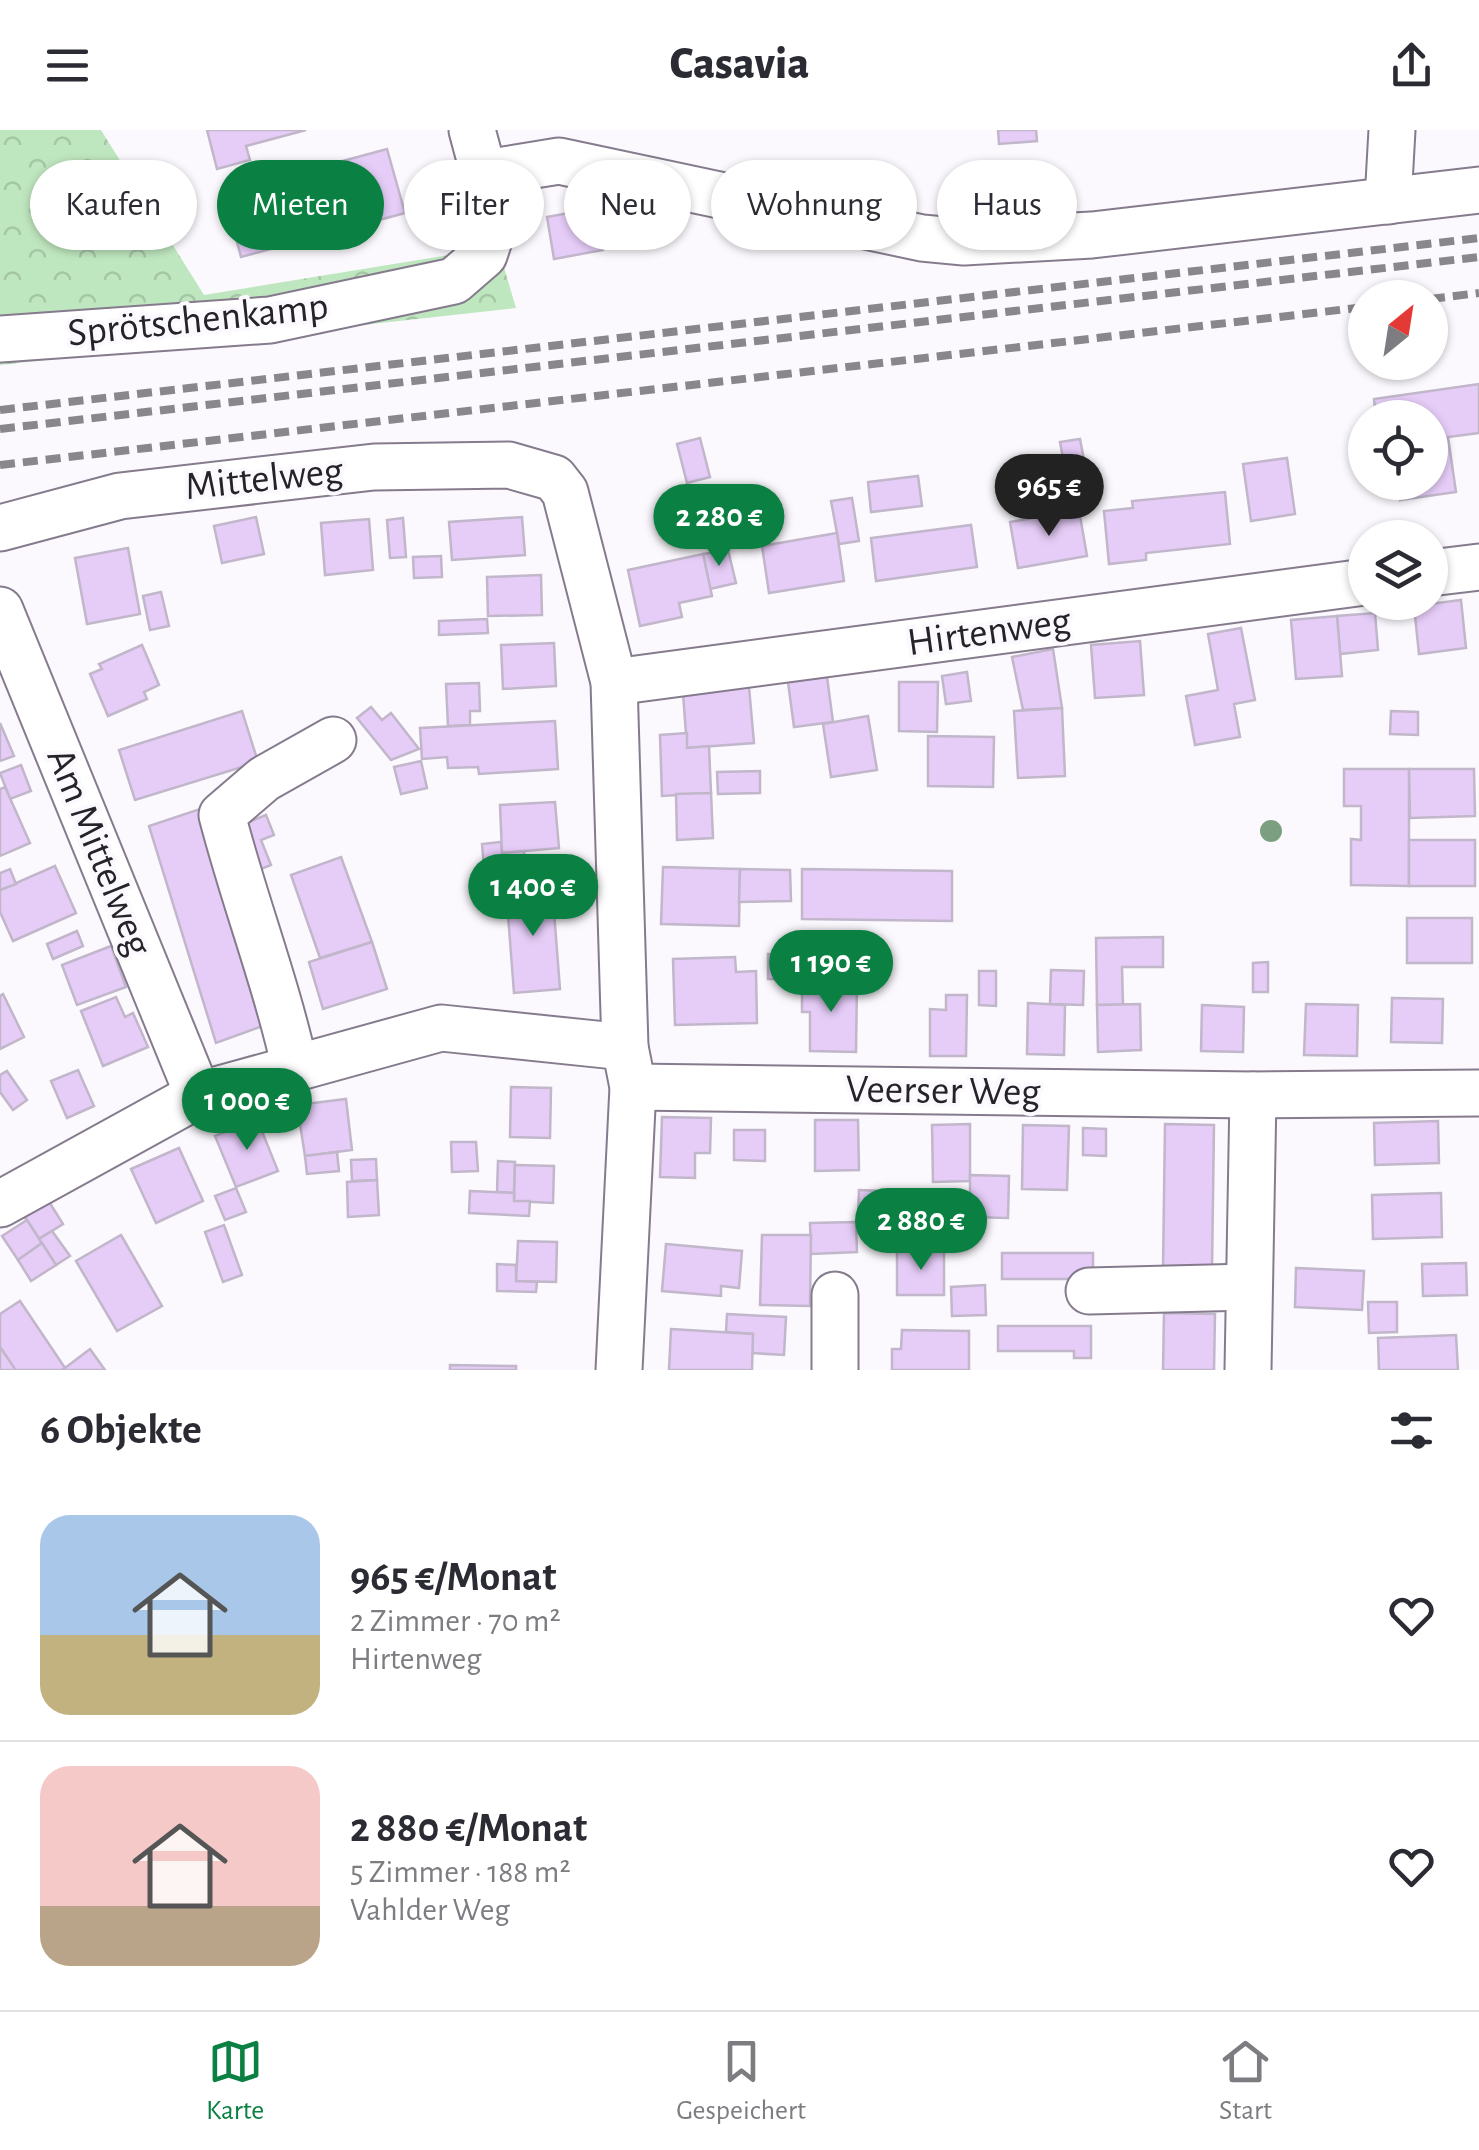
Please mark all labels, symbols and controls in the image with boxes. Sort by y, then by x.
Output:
icon: menu [40,38,95,93]
icon: share [1384,38,1439,93]
text: Casavia [670,42,809,87]
chip: Kaufen [30,160,197,250]
chip: Mieten [217,160,384,250]
chip: Filter [404,160,544,250]
chip: Neu [564,160,691,250]
chip: Wohnung [711,160,917,250]
chip: Haus [937,160,1077,250]
north arrow [1348,280,1448,380]
map controls [1348,280,1448,620]
street label: Sprötschenkamp [66,286,330,354]
button: locate [1348,400,1448,500]
street label: Mittelweg [183,451,345,507]
pin: 965 € [979,454,1119,539]
text: 965 € [1017,470,1081,502]
pin: 2 280 € [627,484,811,569]
text: 2 280 € [675,500,763,532]
button: layers [1348,520,1448,620]
street label: Hirtenweg [905,601,1074,663]
street label: Am Mittelweg [39,743,159,962]
pin: 1 400 € [441,854,625,939]
text: 1 400 € [490,870,576,902]
pin: 1 190 € [739,930,923,1015]
text: 1 190 € [791,946,871,978]
pin: 1 000 € [155,1068,339,1153]
street label: Veerser Weg [845,1069,1041,1113]
text: 1 000 € [204,1084,290,1116]
pin: 2 880 € [829,1188,1013,1273]
text: 2 880 € [877,1204,965,1236]
icon: filters [1384,1403,1439,1458]
text: 6 Objekte [40,1409,202,1451]
icon: home [120,1555,240,1675]
text: 965 €/Monat [350,1556,557,1598]
icon: heart [1384,1588,1439,1643]
text: 2 Zimmer · 70 m² [350,1605,561,1637]
text: Hirtenweg [350,1643,482,1675]
icon: home [120,1806,240,1926]
text: 2 880 €/Monat [350,1807,587,1849]
icon: heart [1384,1839,1439,1894]
text: 5 Zimmer · 188 m² [350,1856,571,1888]
text: Vahlder Weg [350,1894,510,1926]
tab: Karte [206,2034,264,2128]
tab: Gespeichert [676,2034,806,2128]
tab: Start [1218,2034,1273,2128]

